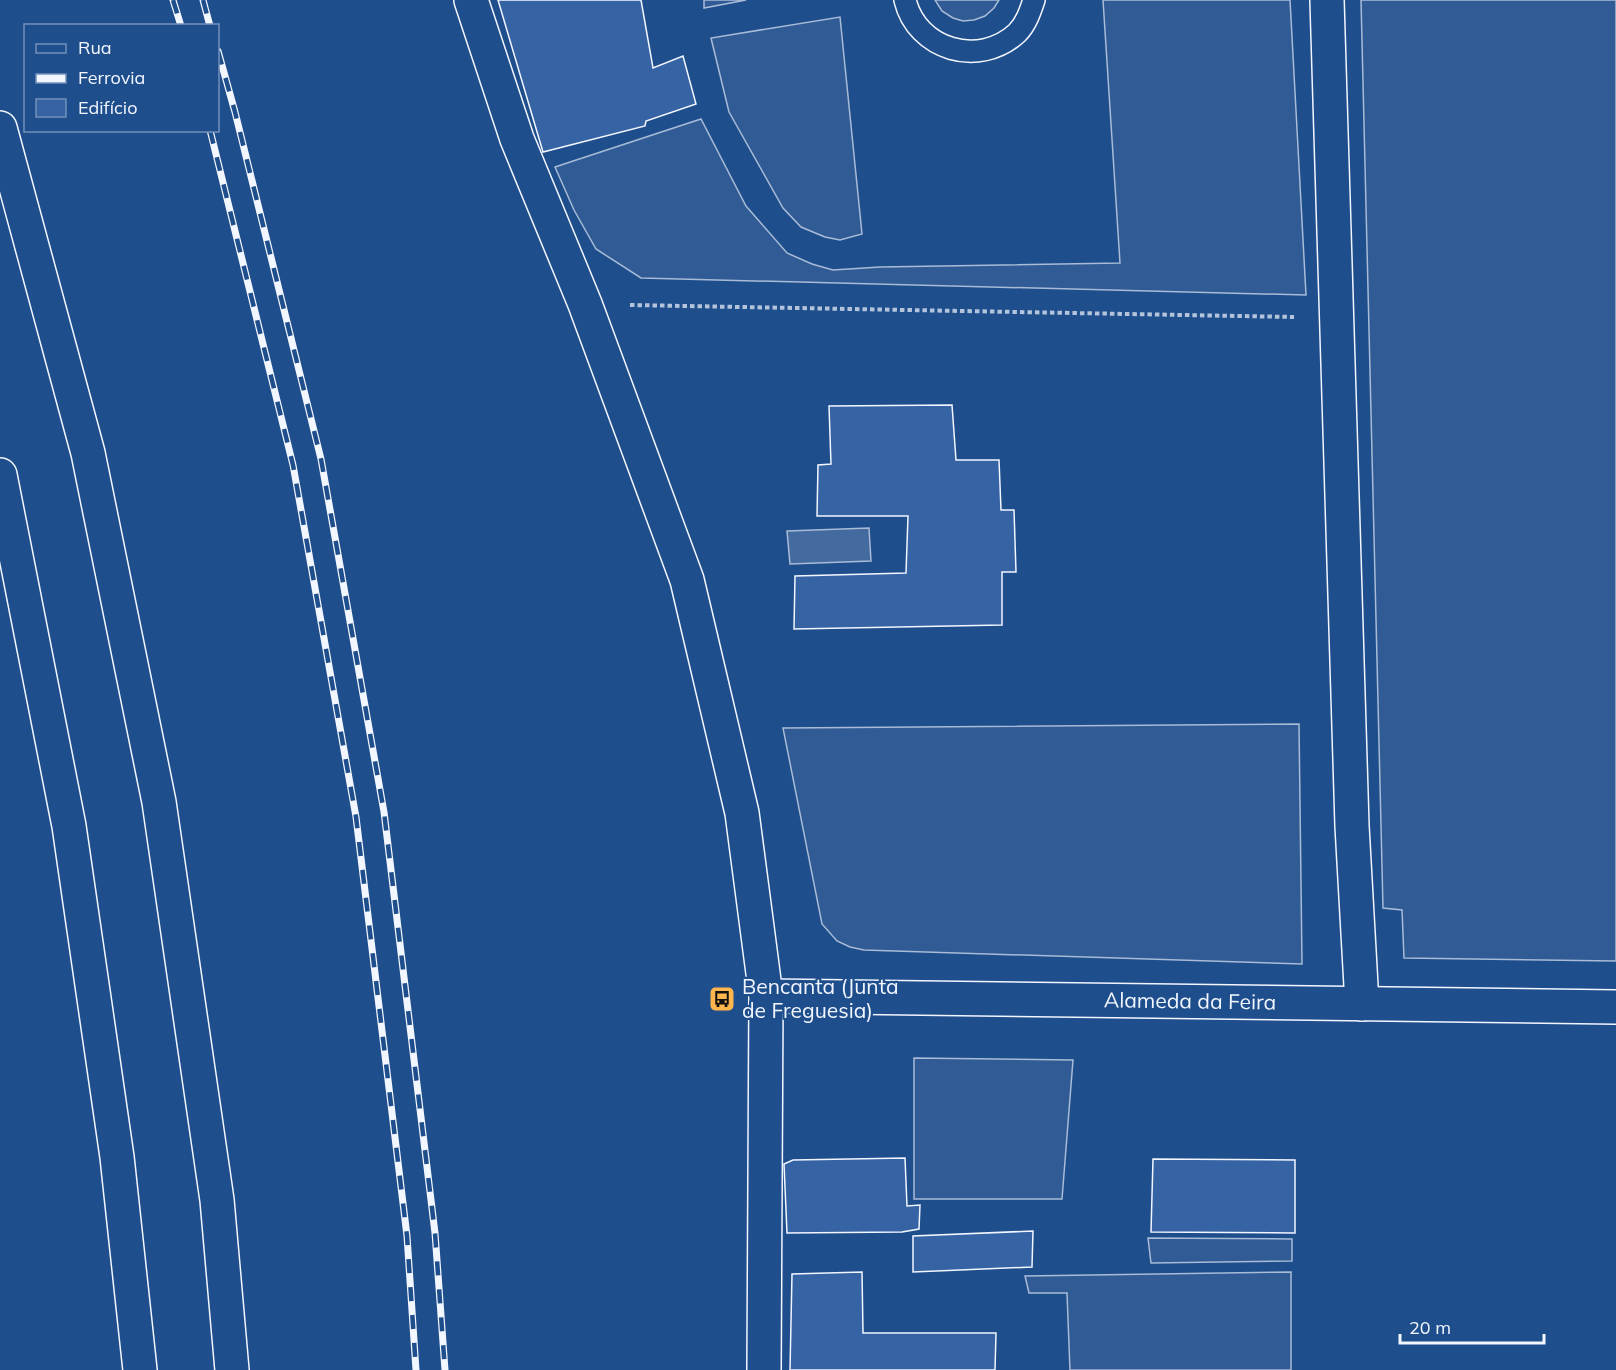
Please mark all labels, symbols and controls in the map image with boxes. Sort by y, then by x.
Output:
legend [24,24,219,132]
text: Rua [78,36,112,59]
text: Ferrovia [78,66,145,89]
text: Edifício [78,96,137,119]
place label: Bencanta (Junta de Freguesia) [742,973,899,1023]
bus stop icon: Bencanta (Junta de Freguesia) [707,984,737,1014]
street label: Alameda da Feira [1104,986,1276,1015]
scale bar [1400,1307,1544,1345]
text: 20 m [1409,1316,1451,1339]

